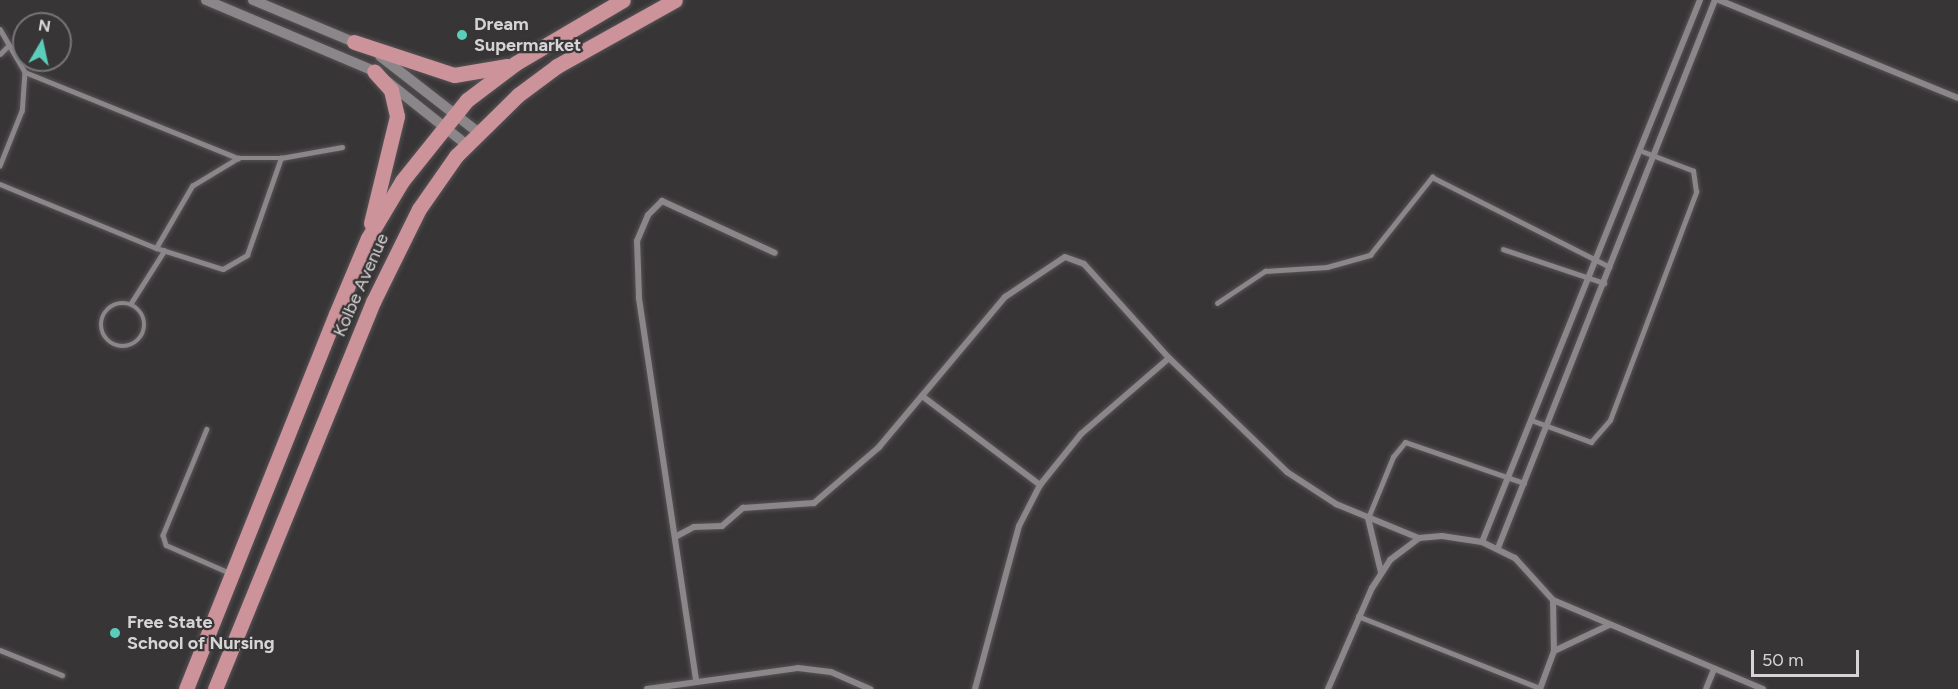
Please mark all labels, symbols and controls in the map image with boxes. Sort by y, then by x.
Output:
north arrow [12,12,72,72]
place label: Dream Supermarket [474,14,581,57]
text: N [37,15,52,36]
marker: Dream Supermarket [455,28,469,42]
street label: Kolbe Avenue [329,230,393,340]
place label: Free State School of Nursing [127,612,275,654]
marker: Free State School of Nursing [108,626,122,640]
scale bar [1754,638,1862,676]
text: 50 m [1762,649,1804,671]

